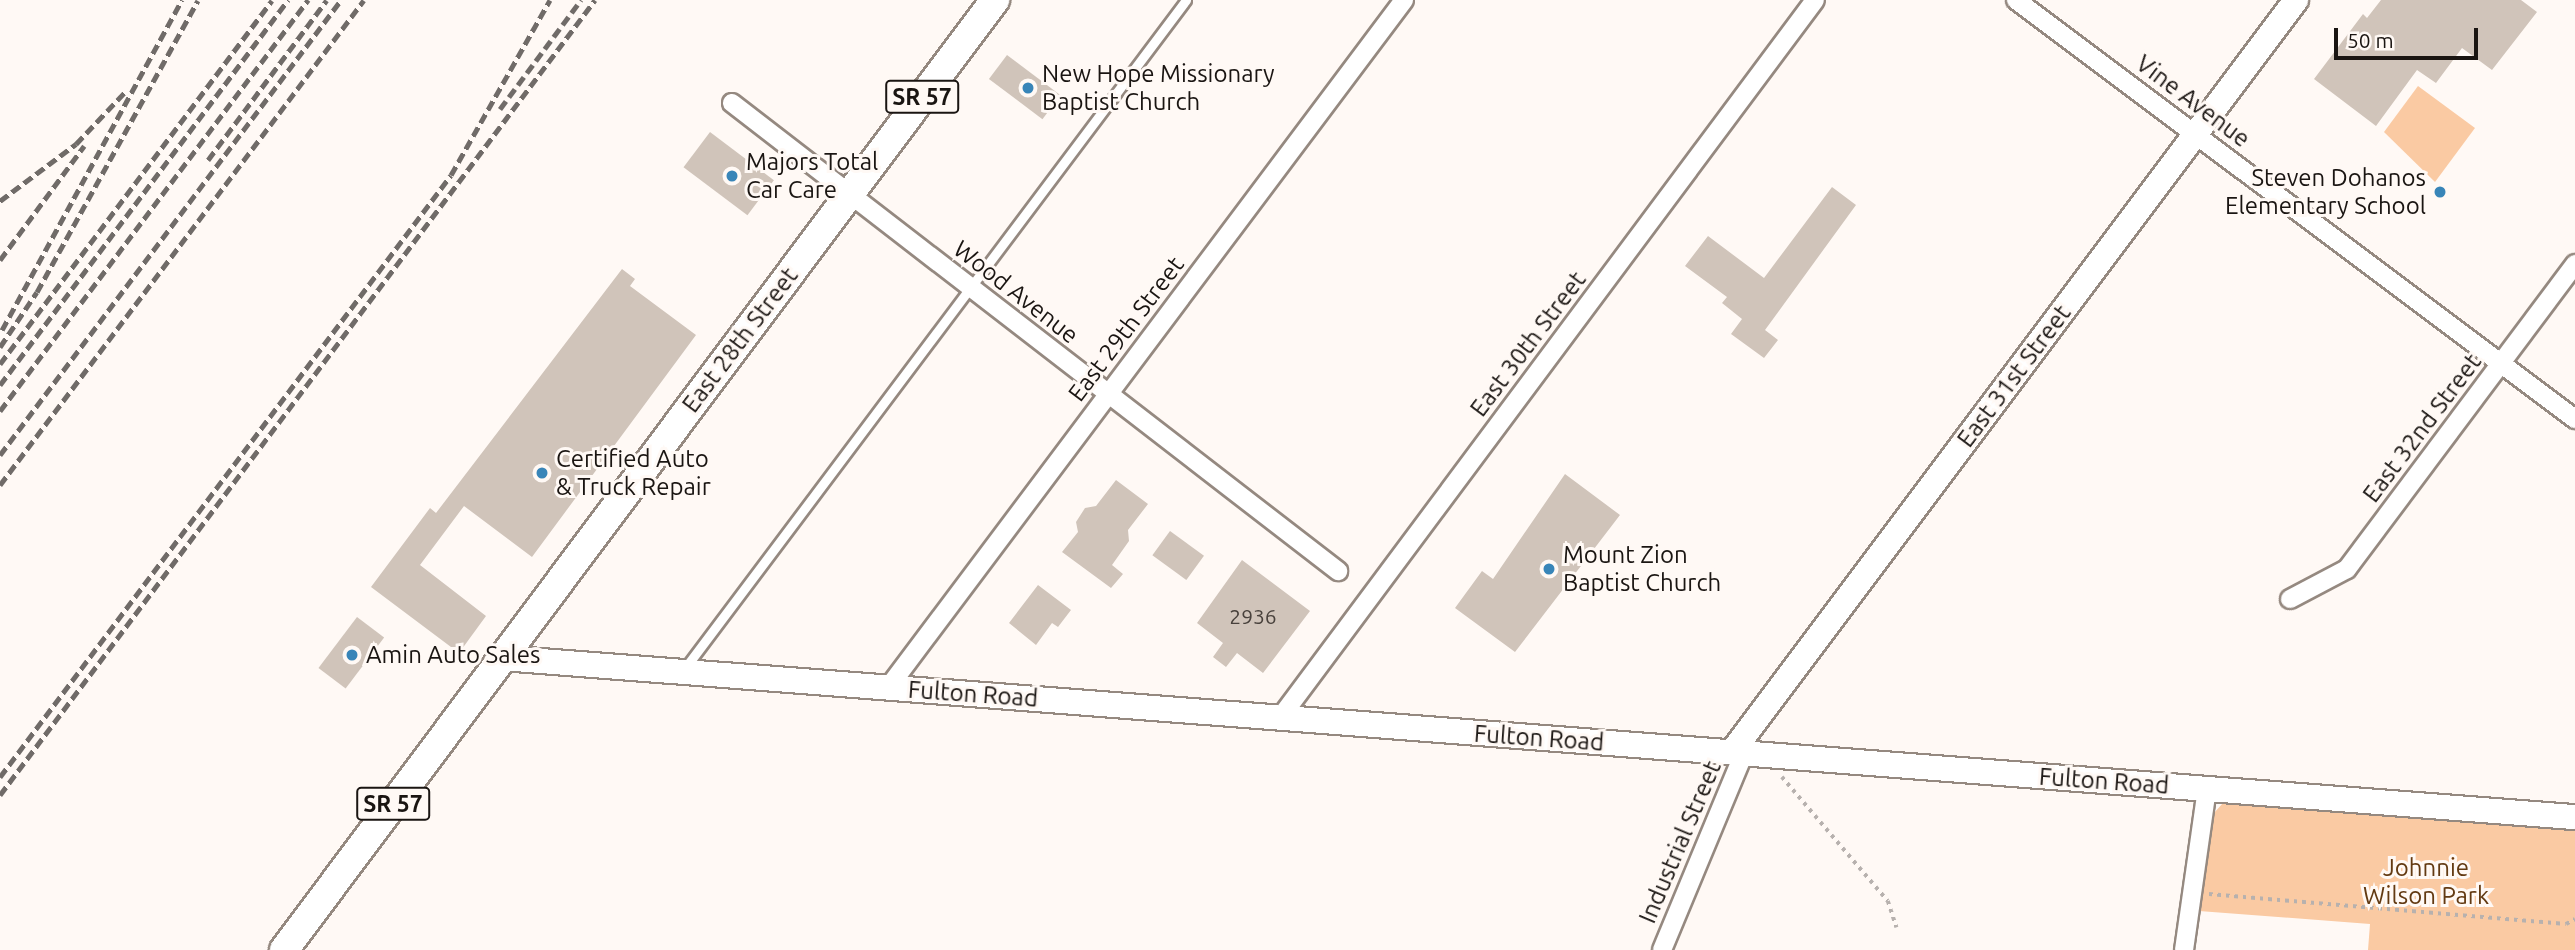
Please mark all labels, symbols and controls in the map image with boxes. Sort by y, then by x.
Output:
scale bar [2337,14,2480,58]
text: 50 m [2347,28,2394,52]
street label: Vine Avenue [2130,49,2256,153]
place label: New Hope Missionary Baptist Church [1042,60,1275,116]
road number: SR 57 [884,78,960,116]
marker: New Hope Missionary Baptist Church [1020,80,1036,96]
place label: Majors Total Car Care [746,148,878,204]
place label: Steven Dohanos Elementary School [2225,164,2426,220]
marker: Majors Total Car Care [724,168,740,184]
marker: Steven Dohanos Elementary School [2432,184,2448,200]
street label: Wood Avenue [948,234,1084,350]
street label: East 29th Street [1062,251,1190,407]
street label: East 28th Street [676,262,804,418]
street label: East 30th Street [1464,266,1592,422]
street label: East 31st Street [1951,299,2077,453]
street label: East 32nd Street [2357,348,2487,508]
place label: Certified Auto & Truck Repair [556,445,711,501]
marker: Certified Auto & Truck Repair [534,465,550,481]
place label: Mount Zion Baptist Church [1563,541,1721,597]
marker: Mount Zion Baptist Church [1541,561,1557,577]
house number: 2936 [1229,603,1277,629]
place label: Amin Auto Sales [366,641,540,669]
marker: Amin Auto Sales [344,647,360,663]
street label: Fulton Road [907,675,1039,713]
street label: Fulton Road [1473,719,1605,757]
street label: Industrial Street [1633,757,1727,927]
street label: Fulton Road [2038,762,2170,800]
road number: SR 57 [354,784,432,824]
park label: Johnnie Wilson Park [2363,854,2489,910]

